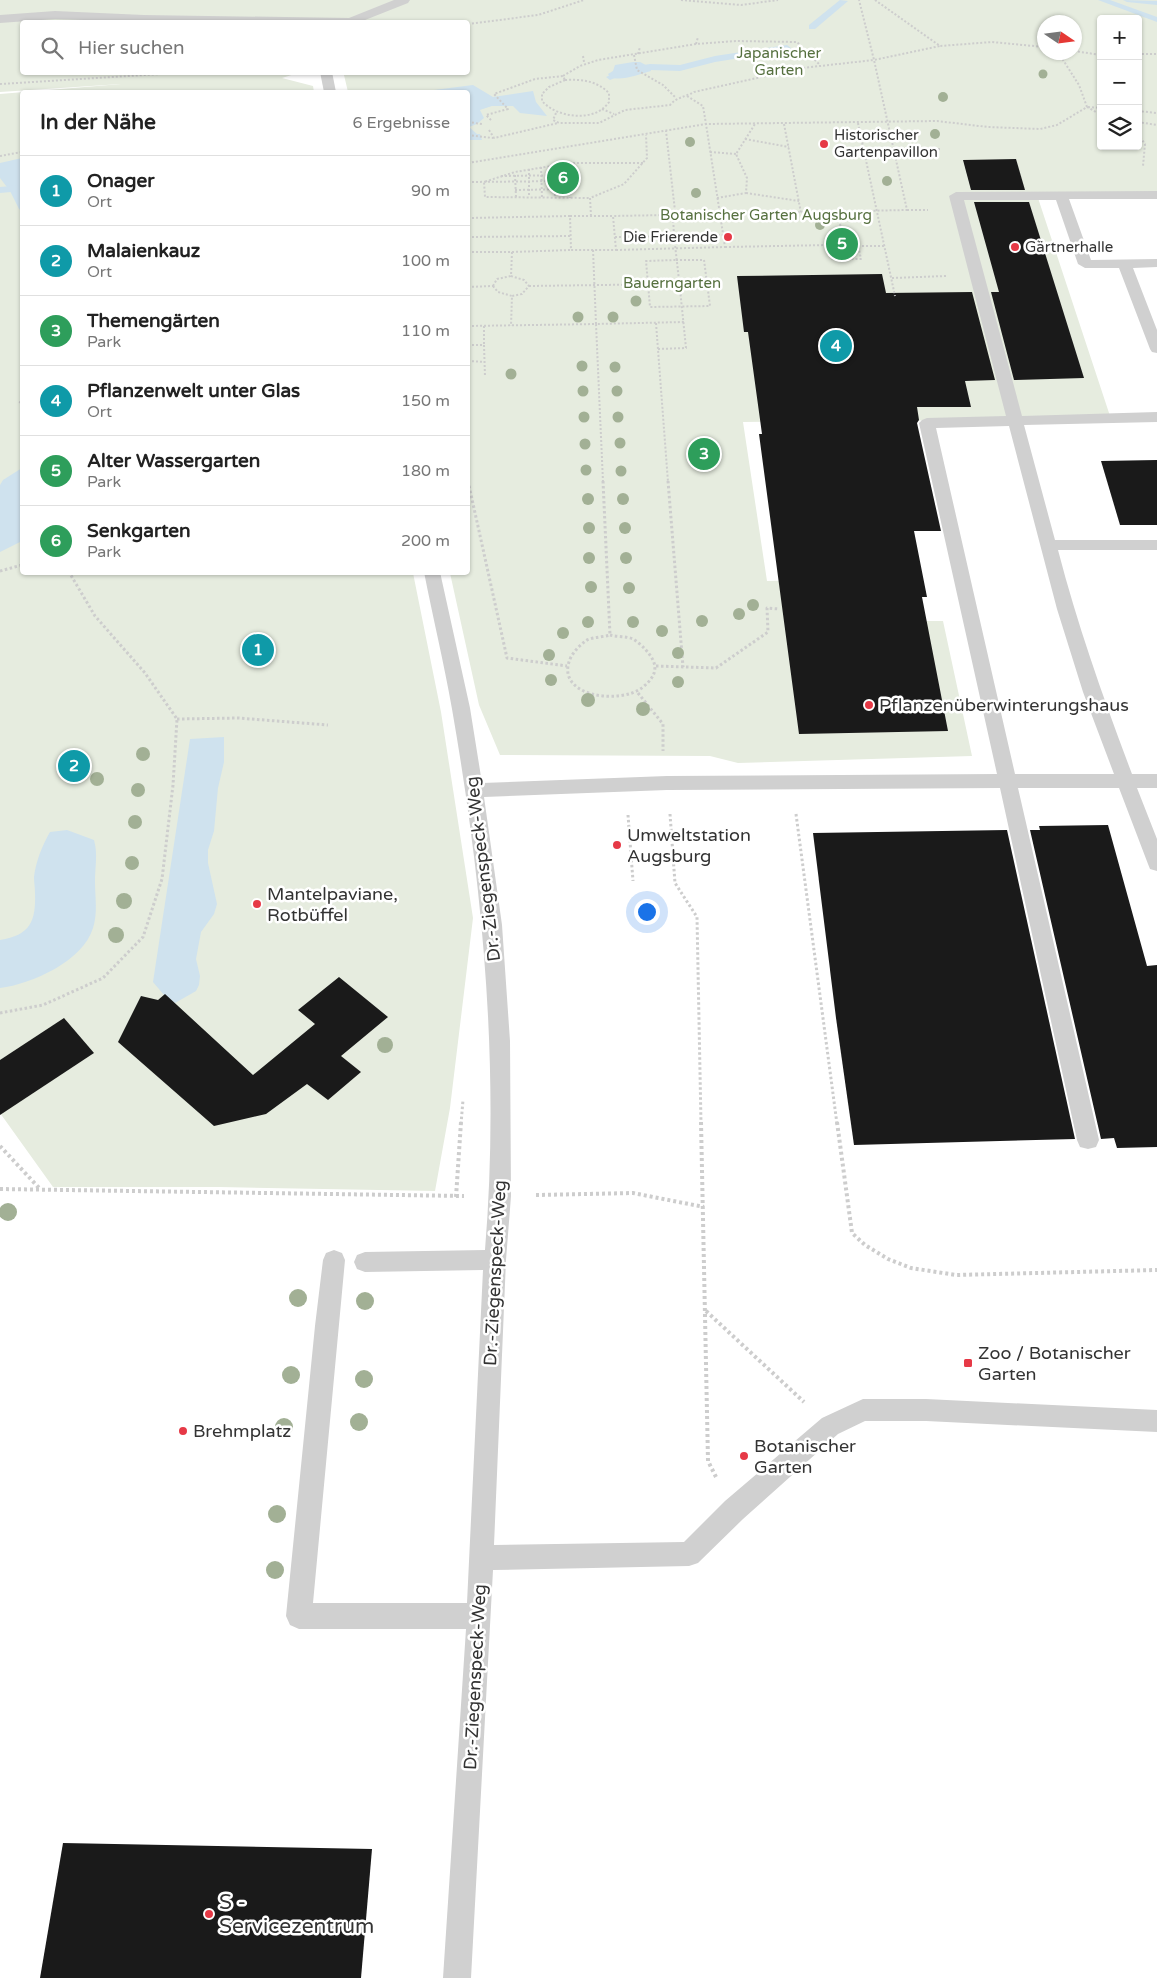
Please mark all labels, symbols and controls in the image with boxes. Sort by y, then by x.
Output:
north arrow [1037,15,1082,60]
map controls [1097,15,1142,150]
button: + [1097,15,1142,60]
search box [20,20,470,75]
icon: search [38,34,66,62]
text: Hier suchen [78,37,185,59]
park label: Japanischer Garten [737,44,822,79]
button: − [1097,60,1142,105]
button: layers [1097,105,1142,150]
text: In der Nähe [40,110,156,135]
text: 6 Ergebnisse [352,113,450,133]
place label: Historischer Gartenpavillon [834,126,938,161]
marker: Historischer Gartenpavillon [818,138,830,150]
pin: 6 [547,159,579,197]
text: Onager [87,170,155,192]
text: 1 [51,181,61,201]
text: 90 m [411,181,450,201]
text: Ort [87,192,112,212]
park label: Botanischer Garten Augsburg [660,206,872,224]
pin: 5 [826,225,858,263]
place label: Die Frierende [623,228,718,246]
marker: Die Frierende [722,231,734,243]
place label: Gärtnerhalle [1025,238,1113,256]
text: Malaienkauz [87,240,200,262]
marker: Gärtnerhalle [1009,241,1021,253]
text: 2 [51,251,61,271]
text: 100 m [401,251,450,271]
text: Ort [87,262,112,282]
park label: Bauerngarten [623,274,721,292]
text: Themengärten [87,310,220,332]
text: 3 [51,321,61,341]
text: 110 m [401,321,450,341]
pin: 4 [820,327,852,365]
text: Park [87,332,121,352]
text: Pflanzenwelt unter Glas [87,380,300,402]
text: 4 [51,391,61,411]
text: 150 m [401,391,450,411]
text: Ort [87,402,112,422]
pin: 3 [688,435,720,473]
text: Alter Wassergarten [87,450,260,472]
text: 5 [51,461,61,481]
text: 180 m [401,461,450,481]
text: Park [87,472,121,492]
text: Senkgarten [87,520,191,542]
text: 6 [51,531,61,551]
text: 200 m [401,531,450,551]
text: Park [87,542,121,562]
pin: 1 [242,631,274,669]
place label: Pflanzenüberwinterungshaus [879,694,1129,716]
marker: Pflanzenüberwinterungshaus [863,699,875,711]
pin: 2 [58,747,90,785]
street label: Dr.-Ziegenspeck-Weg [461,775,505,963]
place label: Umweltstation Augsburg [627,824,751,867]
marker: Umweltstation Augsburg [611,839,623,851]
place label: Mantelpaviane, Rotbüffel [267,883,398,926]
marker: Mantelpaviane, Rotbüffel [251,898,263,910]
your location [634,899,660,925]
street label: Dr.-Ziegenspeck-Weg [479,1179,511,1367]
place label: Zoo / Botanischer Garten [978,1342,1131,1385]
marker: Zoo / Botanischer Garten [962,1357,974,1369]
place label: Brehmplatz [193,1420,291,1442]
marker: Brehmplatz [177,1425,189,1437]
place label: Botanischer Garten [754,1435,856,1478]
marker: Botanischer Garten [738,1450,750,1462]
street label: Dr.-Ziegenspeck-Weg [459,1583,491,1771]
place label: S - Servicezentrum [219,1890,374,1939]
marker: S - Servicezentrum [203,1908,215,1920]

